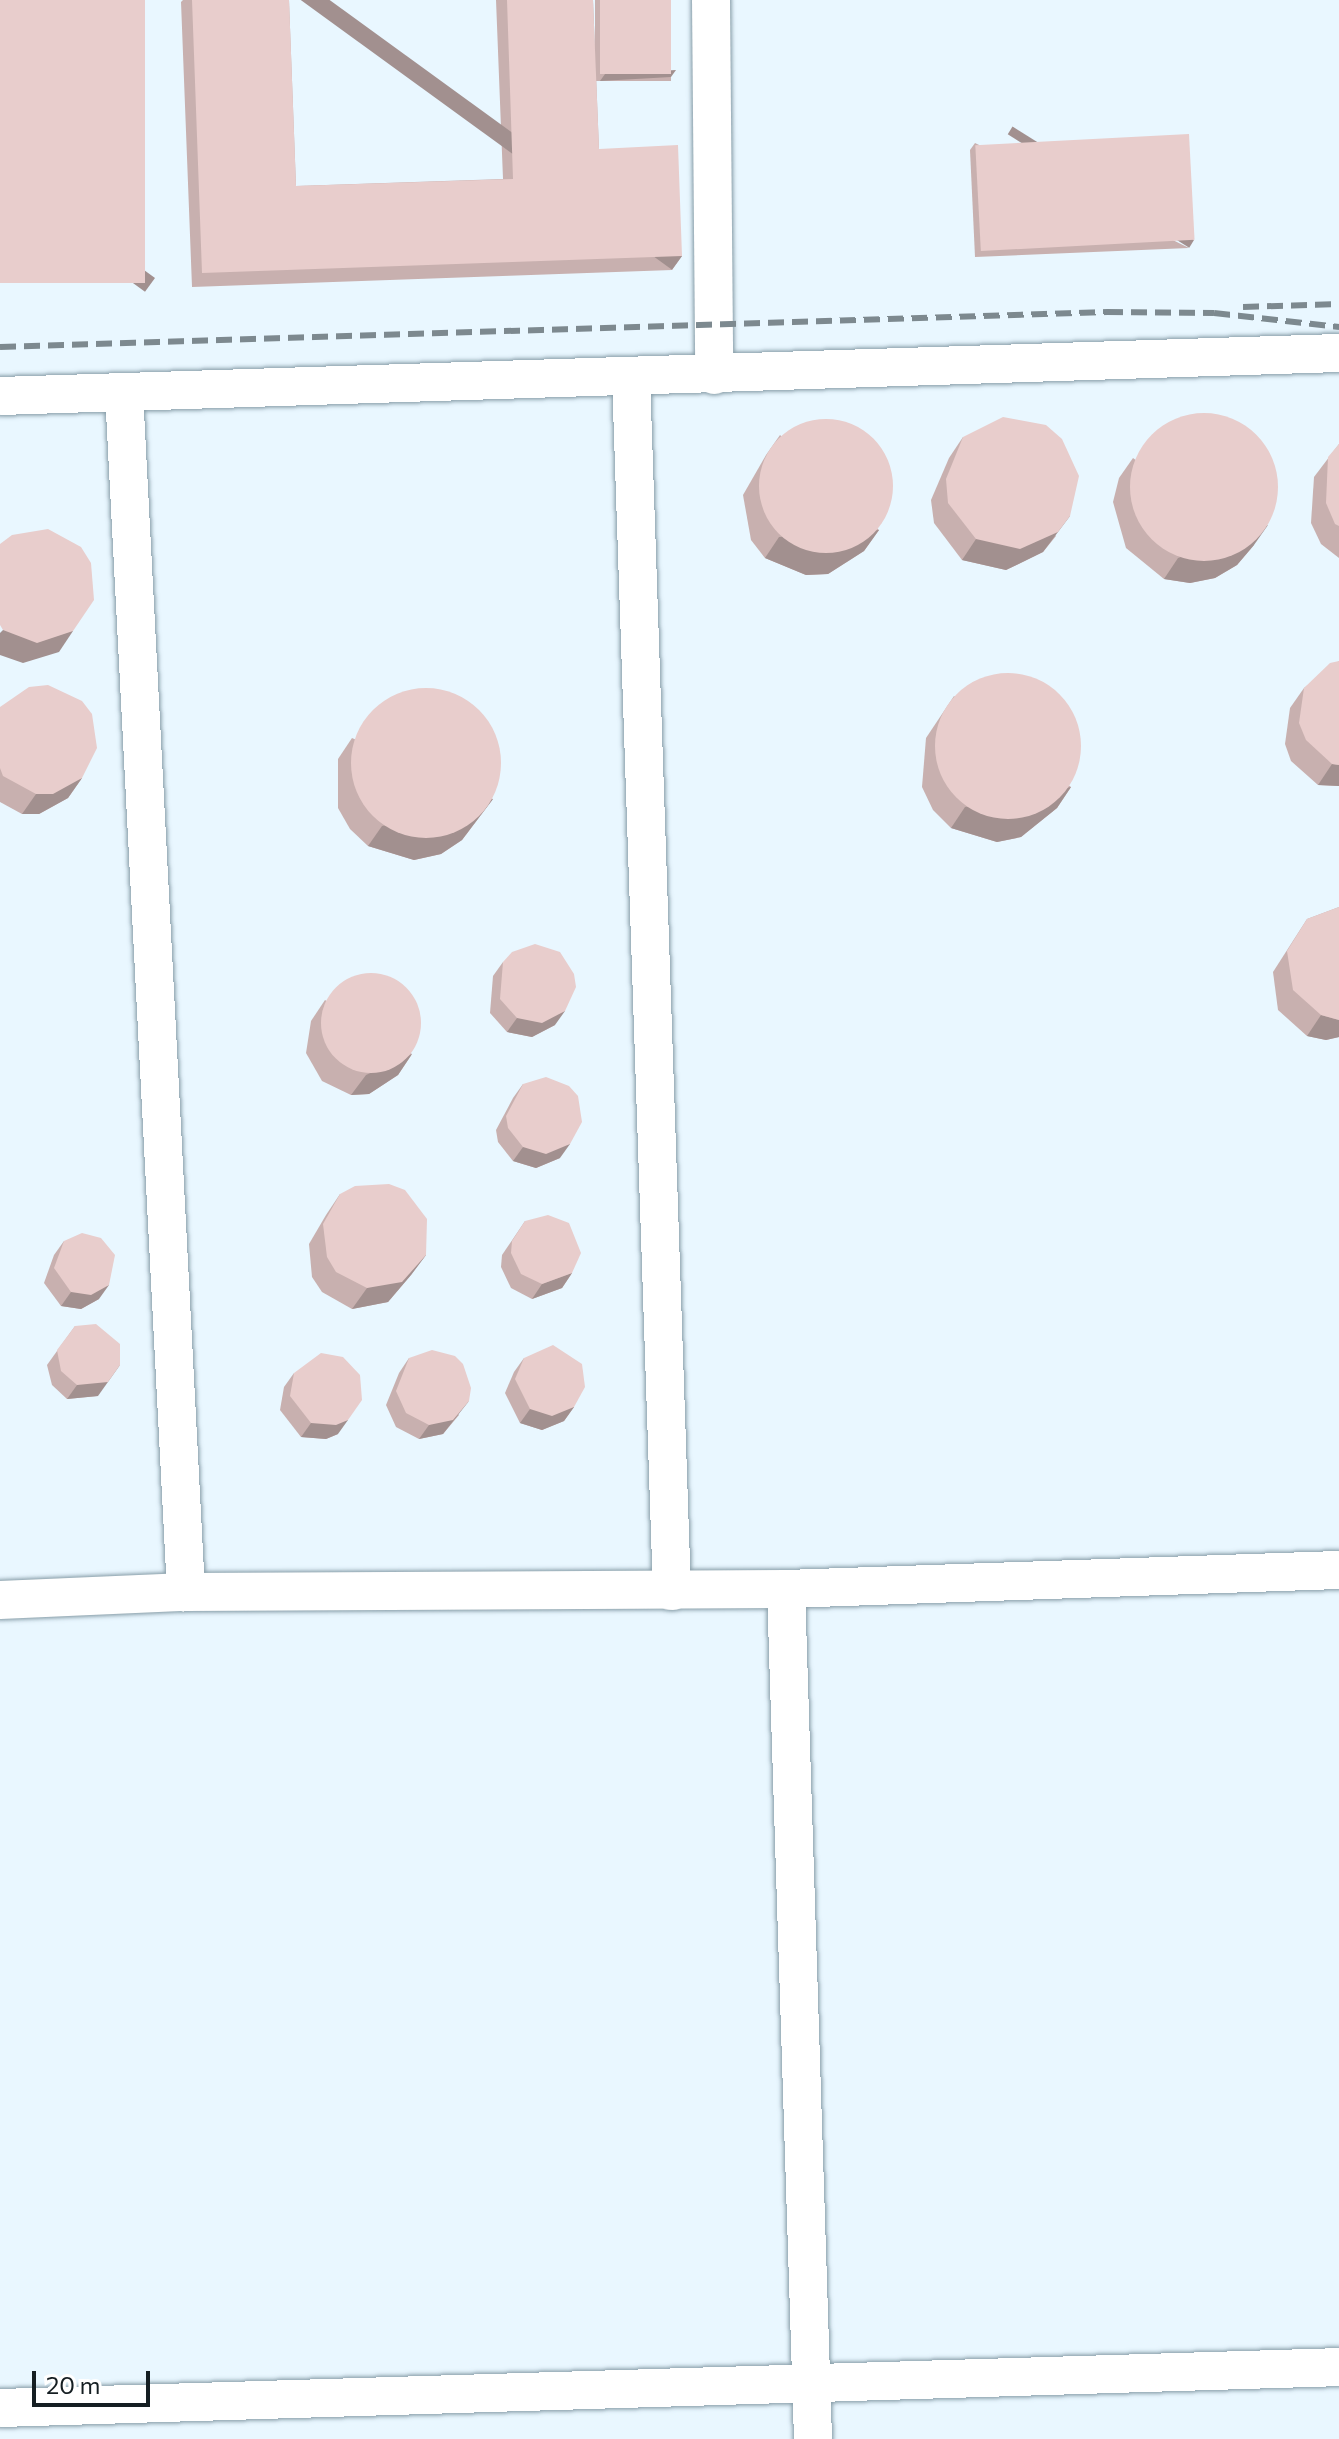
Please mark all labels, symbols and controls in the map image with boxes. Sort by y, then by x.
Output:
scale bar [36,2355,154,2405]
text: 20 m [46,2370,100,2399]

